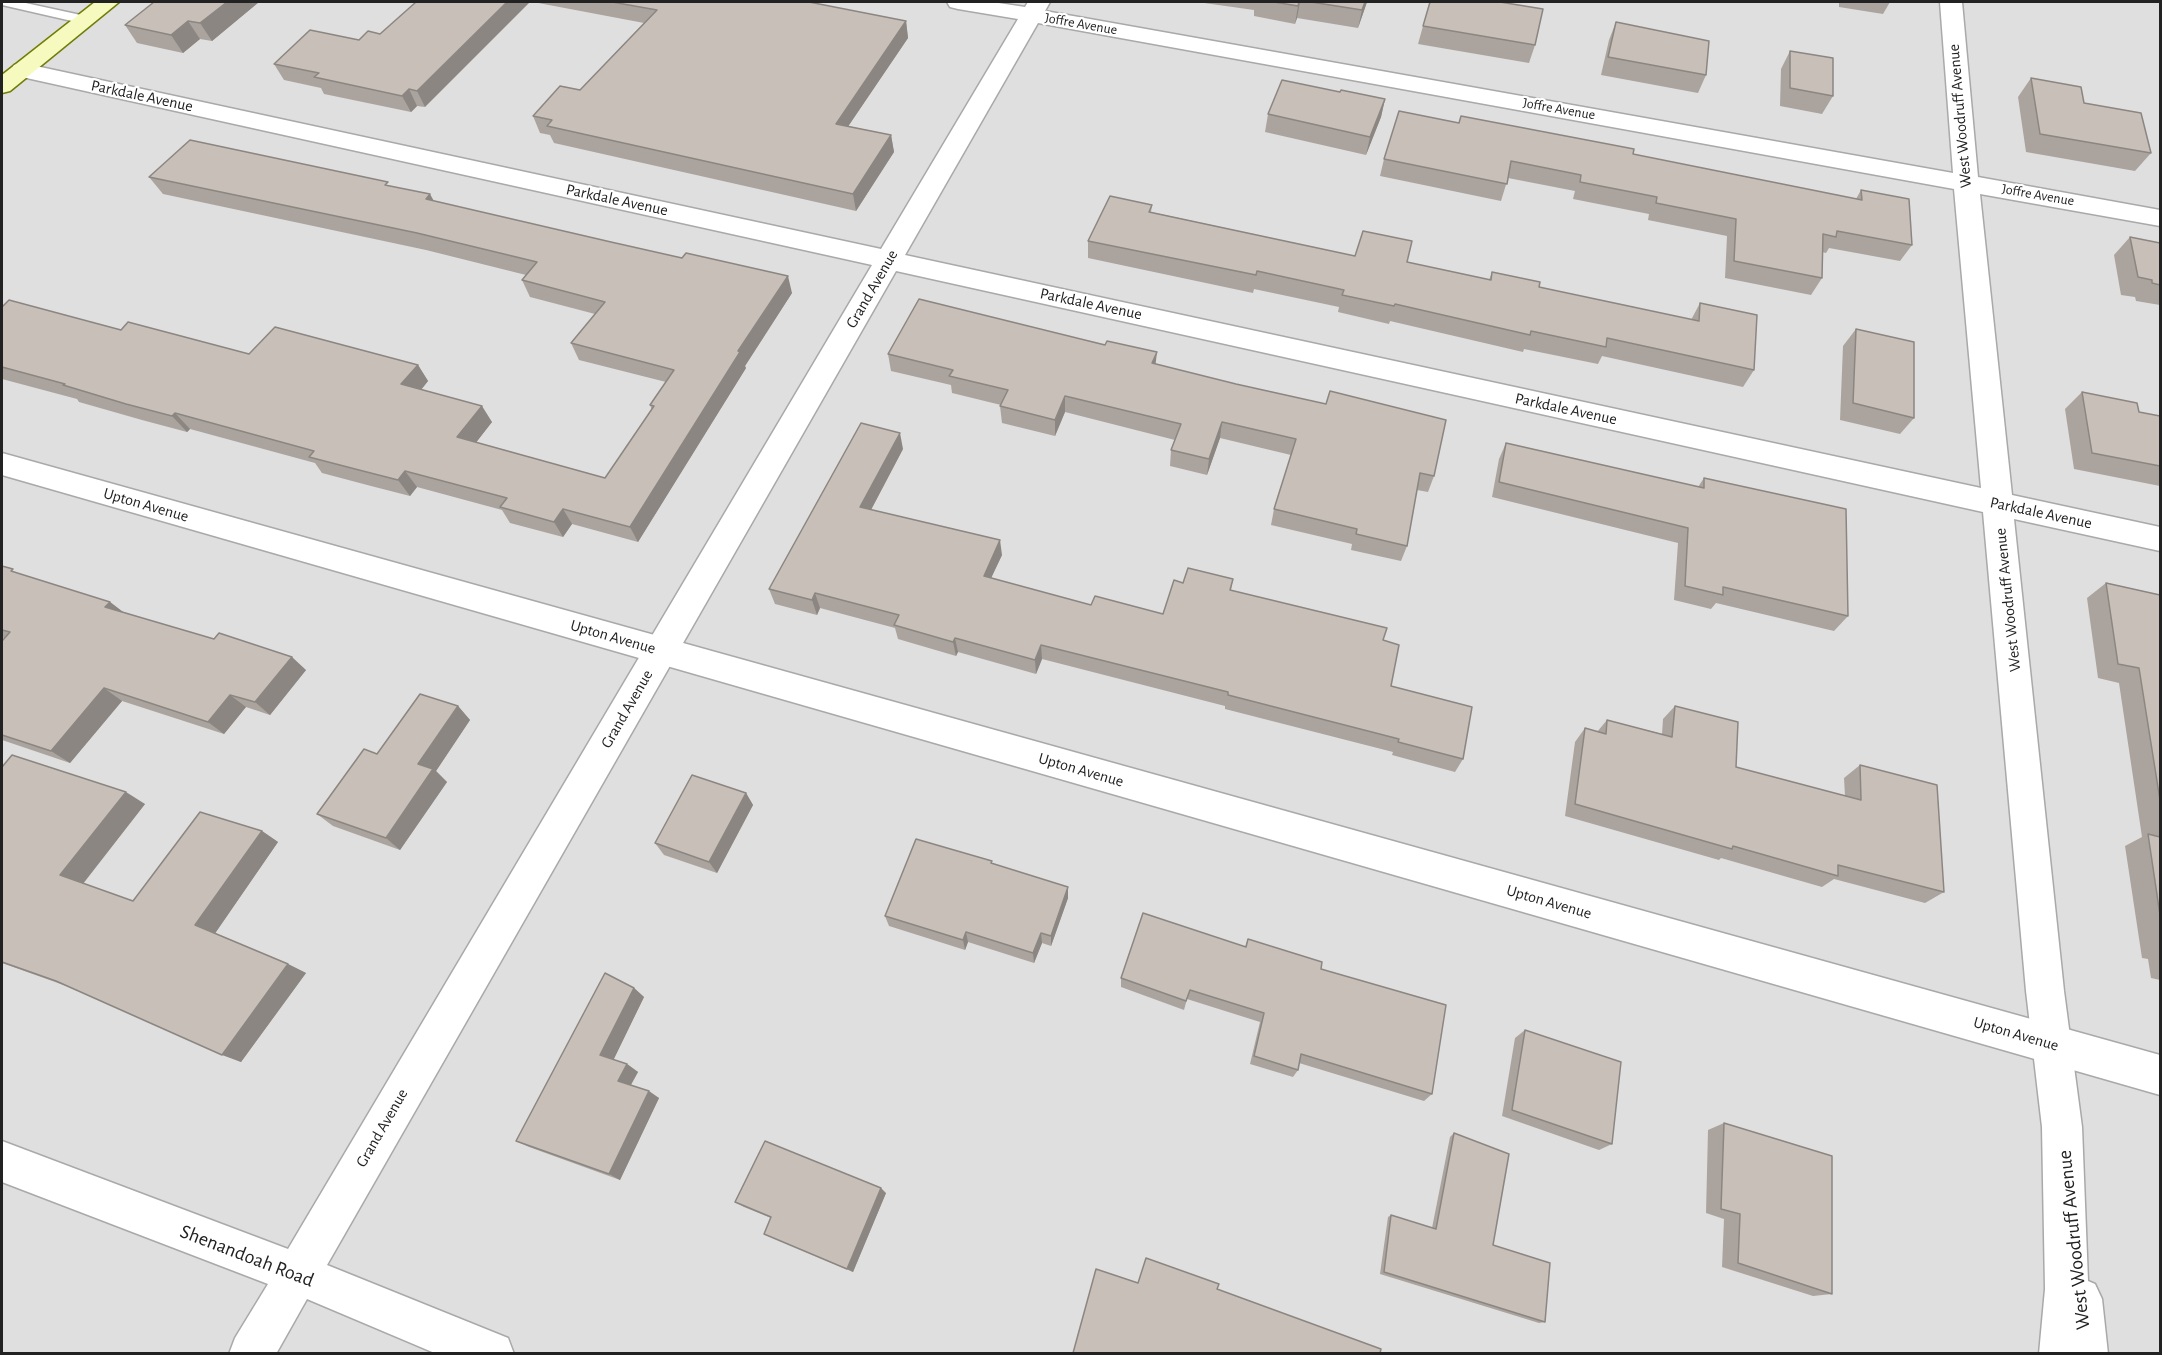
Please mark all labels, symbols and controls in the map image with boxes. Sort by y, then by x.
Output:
street label: Joffre Avenue [1043,9,1119,39]
street label: West Woodruff Avenue [1944,43,1976,189]
street label: Parkdale Avenue [89,76,195,116]
street label: Joffre Avenue [1521,94,1597,124]
street label: Parkdale Avenue [564,180,670,220]
street label: Joffre Avenue [2000,180,2076,210]
street label: Grand Avenue [842,246,902,332]
street label: Parkdale Avenue [1038,284,1144,324]
street label: Parkdale Avenue [1513,389,1619,429]
street label: Upton Avenue [101,484,191,526]
street label: Parkdale Avenue [1988,493,2094,533]
street label: West Woodruff Avenue [1991,527,2025,673]
street label: Upton Avenue [568,616,658,658]
street label: Grand Avenue [597,666,657,752]
street label: Upton Avenue [1036,749,1126,791]
street label: Upton Avenue [1504,881,1594,923]
street label: Upton Avenue [1971,1013,2061,1055]
street label: Grand Avenue [352,1085,412,1171]
street label: West Woodruff Avenue [2053,1149,2095,1331]
street label: Shenandoah Road [177,1219,317,1293]

